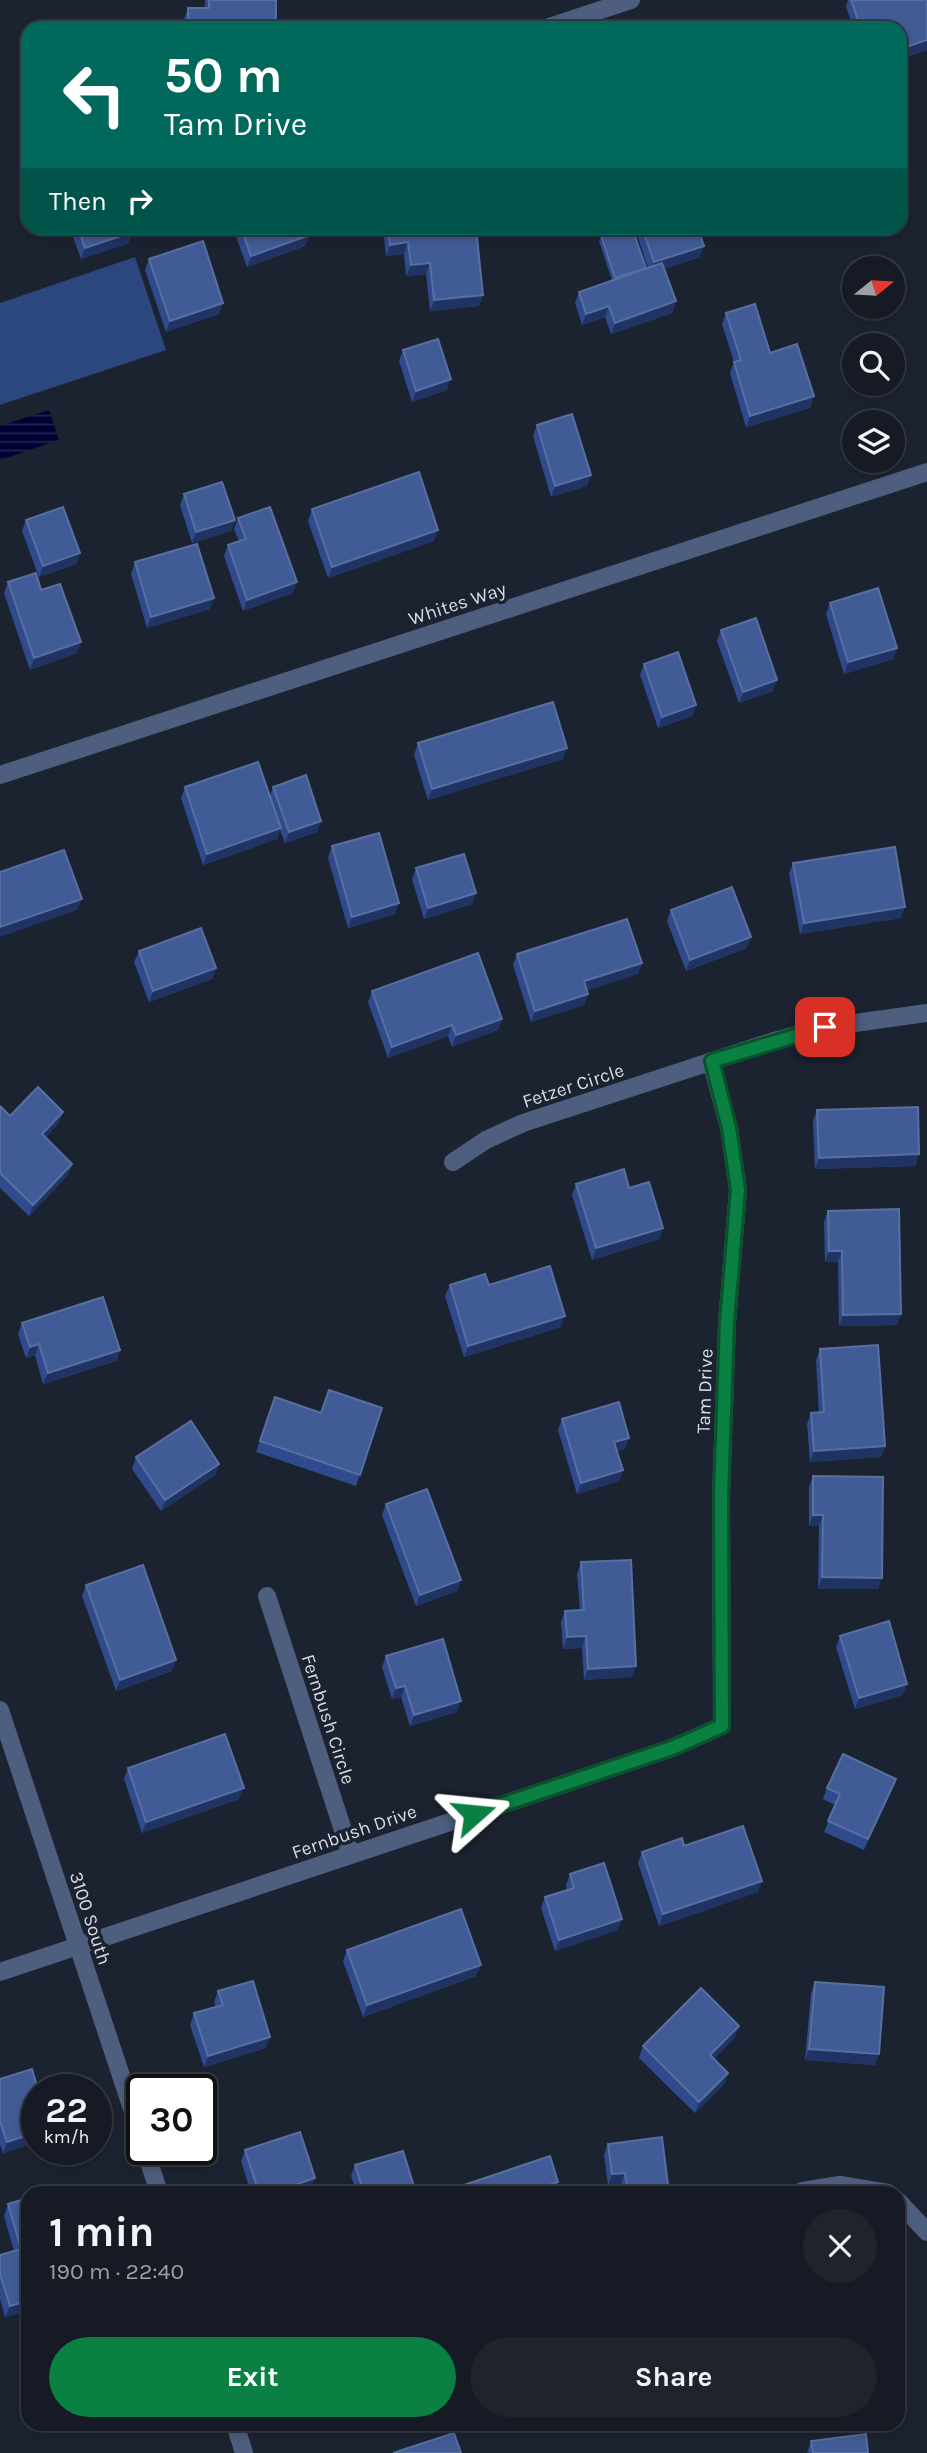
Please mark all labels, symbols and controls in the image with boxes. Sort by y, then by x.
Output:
text: 50 m [164,47,282,104]
icon: left [49,49,140,140]
text: Tam Drive [164,106,307,143]
icon: right [121,182,159,220]
text: Then [49,186,107,217]
north arrow [842,256,905,318]
map controls [842,256,905,473]
button: search [842,333,905,396]
button: layers [842,410,905,473]
street label: Whites Way [406,578,509,630]
pin [795,997,855,1057]
icon: arrive [806,1008,844,1046]
street label: Fetzer Circle [520,1059,627,1113]
street label: Tam Drive [693,1348,717,1434]
street label: Fernbush Circle [297,1652,359,1787]
position arrow [437,1777,511,1851]
street label: Fernbush Drive [289,1800,420,1864]
street label: 3100 South [65,1869,115,1968]
speed limit sign: 30 [126,2074,217,2165]
text: 22 [45,2090,88,2131]
text: km/h [44,2126,89,2148]
text: 1 min [49,2207,154,2257]
button: close [803,2209,877,2283]
text: 190 m · 22:40 [49,2258,184,2285]
button: Exit [49,2337,456,2417]
button: Share [470,2337,877,2417]

